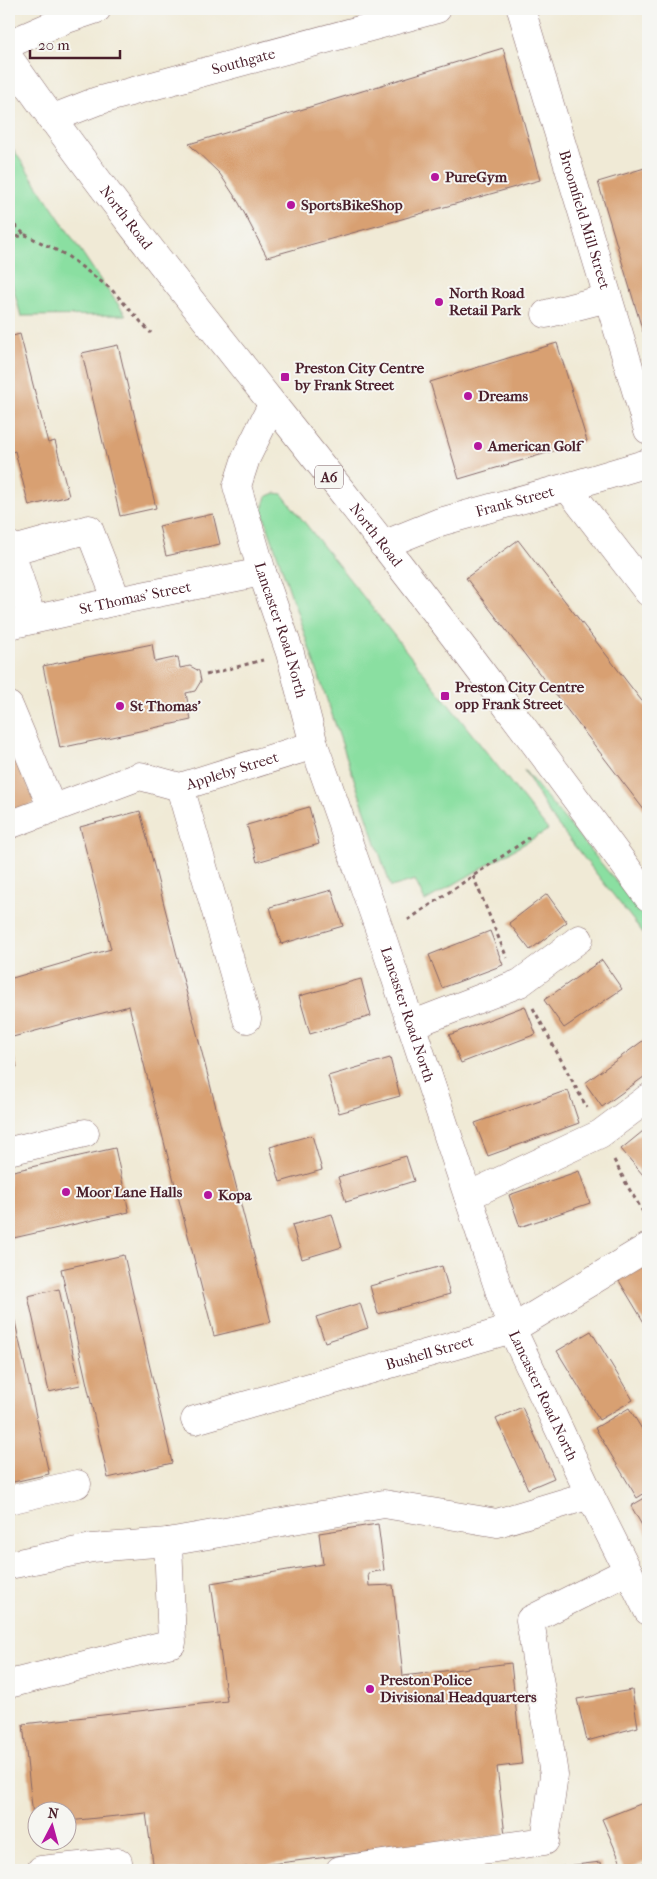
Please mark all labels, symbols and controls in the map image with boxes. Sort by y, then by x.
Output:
scale bar [30,28,120,60]
text: 20 m [38,36,70,54]
street label: Southgate [210,44,278,79]
street label: Broomfield Mill Street [555,148,614,292]
place label: PureGym [445,168,508,186]
marker: PureGym [429,171,441,183]
street label: North Road [96,182,157,254]
place label: SportsBikeShop [301,196,403,214]
marker: SportsBikeShop [285,199,297,211]
place label: North Road Retail Park [449,284,525,319]
marker: North Road Retail Park [433,296,445,308]
place label: Preston City Centre by Frank Street [294,359,425,394]
marker: Preston City Centre by Frank Street [279,371,291,383]
place label: Dreams [478,387,529,405]
marker: Dreams [462,390,474,402]
place label: American Golf [487,437,585,455]
marker: American Golf [472,440,484,452]
road number: A6 [315,466,343,488]
street label: Frank Street [473,482,557,521]
street label: North Road [346,500,407,571]
street label: Lancaster Road North [251,560,310,700]
street label: St Thomas' Street [77,577,193,618]
place label: Preston City Centre opp Frank Street [455,678,585,713]
marker: Preston City Centre opp Frank Street [439,690,451,702]
place label: St Thomas' [130,697,202,715]
marker: St Thomas' [114,700,126,712]
street label: Appleby Street [183,748,281,794]
street label: Lancaster Road North [377,944,439,1085]
place label: Moor Lane Halls [75,1183,183,1201]
marker: Moor Lane Halls [60,1186,72,1198]
place label: Kopa [218,1186,252,1204]
marker: Kopa [202,1189,214,1201]
street label: Lancaster Road North [505,1328,582,1464]
street label: Bushell Street [383,1331,476,1374]
place label: Preston Police Divisional Headquarters [380,1671,537,1706]
marker: Preston Police Divisional Headquarters [364,1683,376,1695]
north arrow [28,1802,78,1852]
text: N [47,1805,60,1823]

